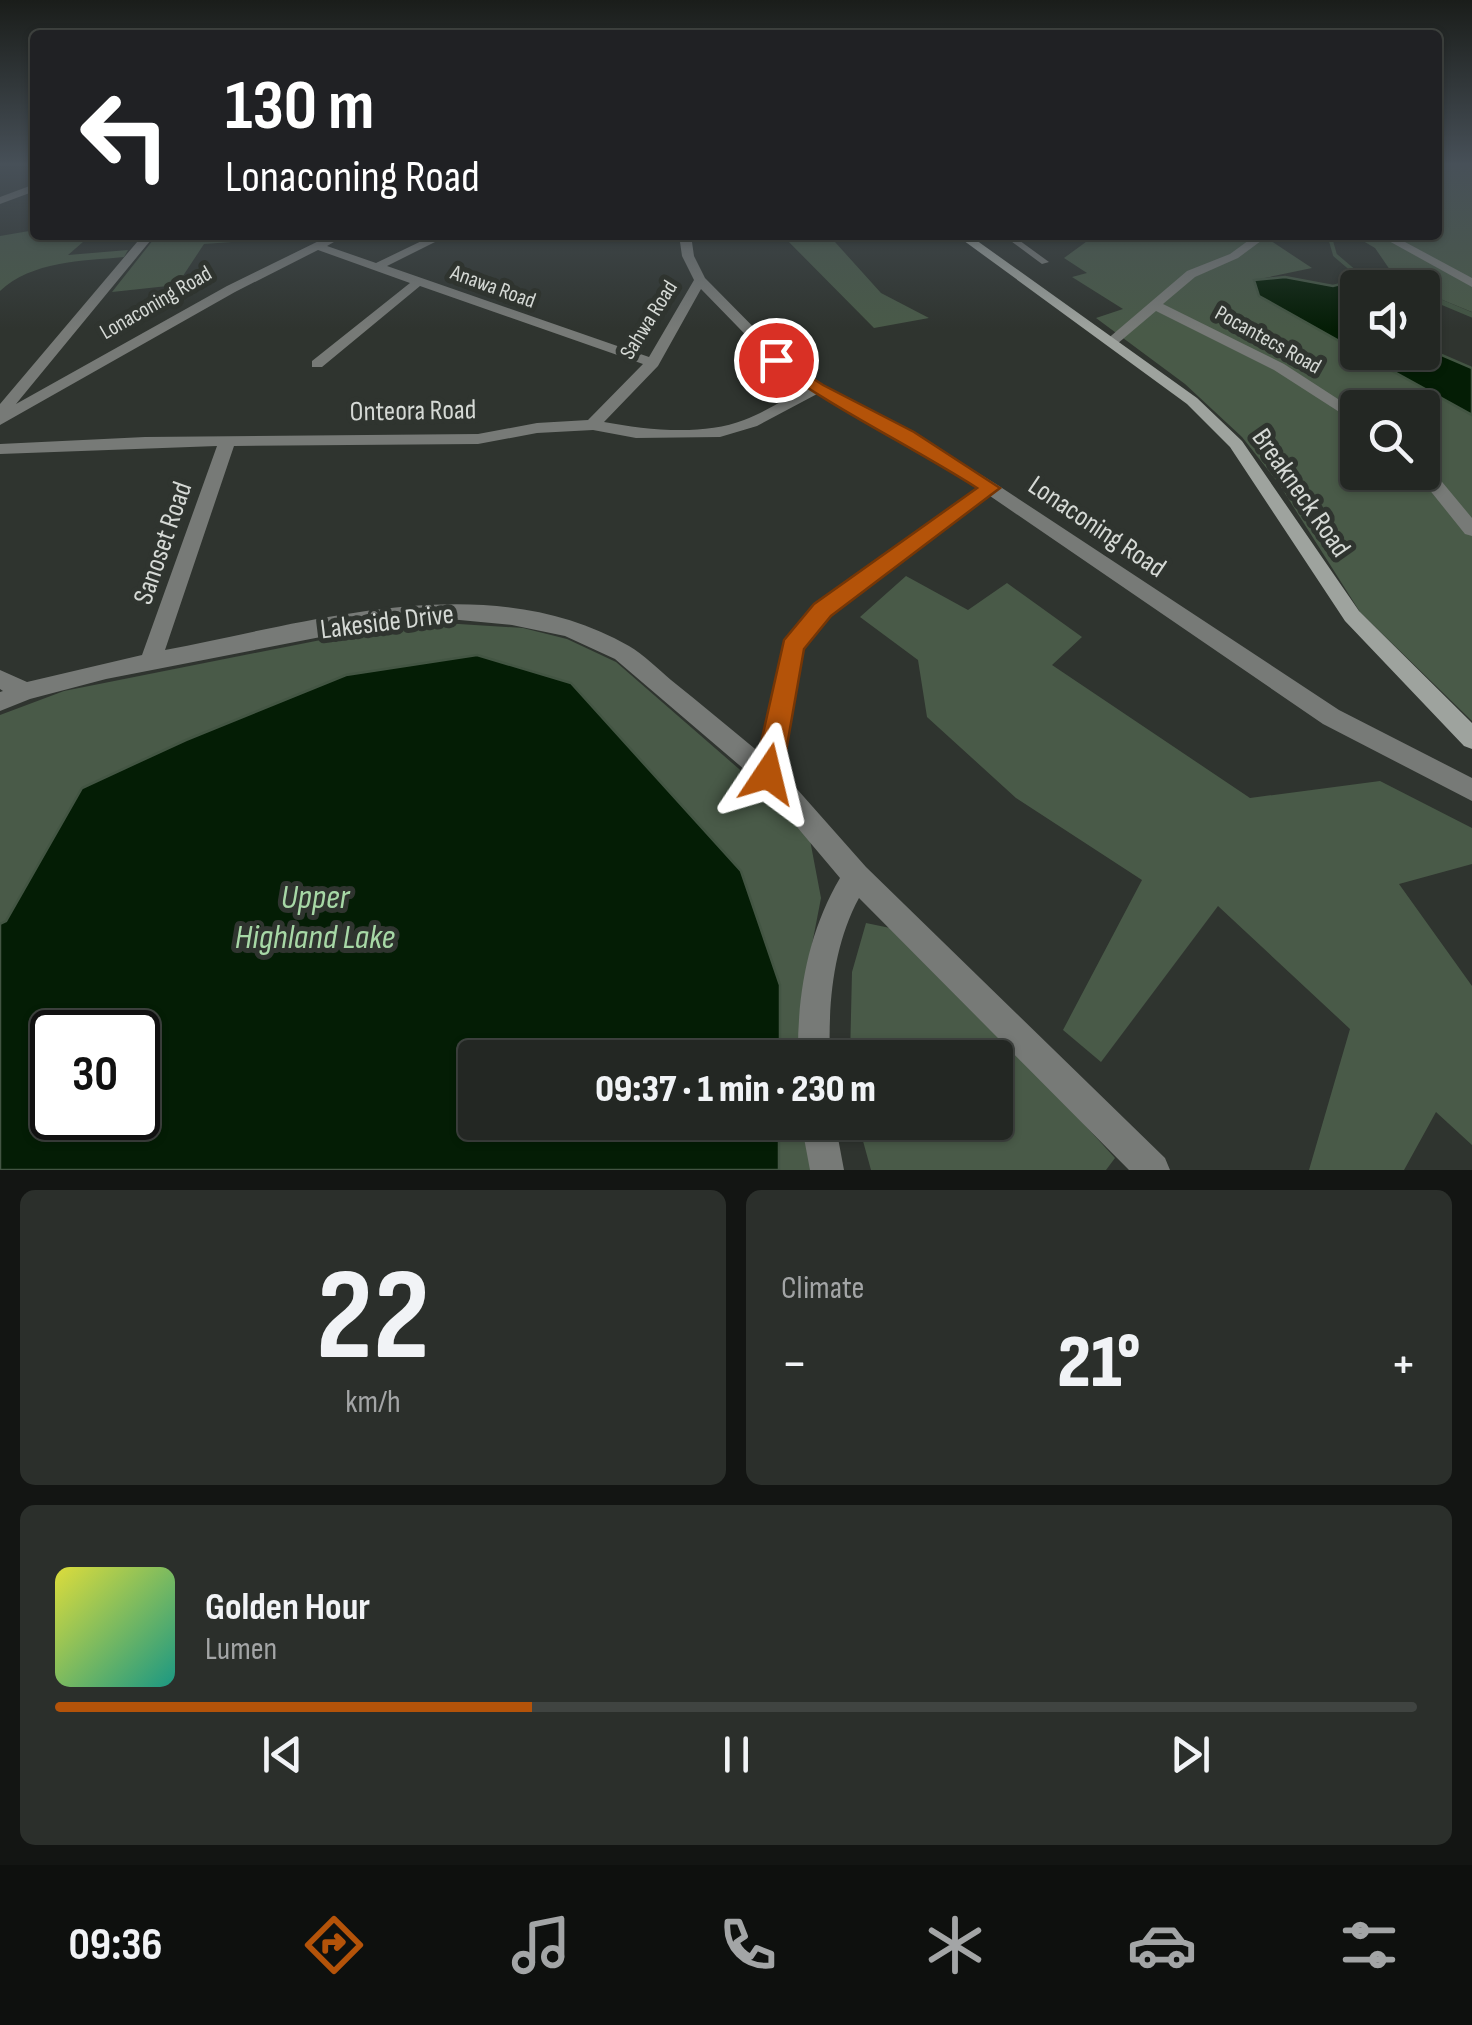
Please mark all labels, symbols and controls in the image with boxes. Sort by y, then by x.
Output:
text: 130 m [225,65,374,149]
icon: left [60,70,190,200]
text: Lonaconing Road [225,150,480,205]
street label: Anawa Road [446,259,539,315]
street label: Lonaconing Road [95,260,217,346]
map controls [1340,270,1440,490]
button: sound [1340,270,1440,370]
street label: Sahwa Road [614,276,684,364]
street label: Pocantecs Road [1210,300,1326,380]
pin [734,318,819,403]
icon: arrive [749,333,804,388]
button: search [1340,390,1440,490]
street label: Onteora Road [349,393,477,429]
street label: Breakneck Road [1245,422,1357,564]
street label: Lonaconing Road [1022,469,1172,585]
street label: Sanoset Road [127,477,199,609]
street label: Lakeside Drive [318,597,456,647]
position arrow [716,722,820,826]
water label: Upper Highland Lake [235,876,396,959]
speed limit sign: 30 [30,1010,160,1140]
text: 09:37 · 1 min · 230 m [595,1067,876,1112]
text: 22 [316,1240,430,1396]
text: Climate [781,1269,864,1308]
text: 21° [1057,1318,1141,1409]
text: − [781,1331,808,1398]
text: + [1390,1331,1417,1398]
text: km/h [345,1383,401,1422]
text: Golden Hour [205,1585,370,1630]
text: Lumen [205,1630,277,1669]
icon: previous [255,1727,310,1782]
icon: pause [709,1727,764,1782]
icon: next [1163,1727,1218,1782]
icon: directions [299,1910,369,1980]
icon: music [506,1910,576,1980]
icon: phone [713,1910,783,1980]
icon: climate [920,1910,990,1980]
icon: car [1127,1910,1197,1980]
icon: filters [1334,1910,1404,1980]
text: 09:36 [68,1918,163,1973]

